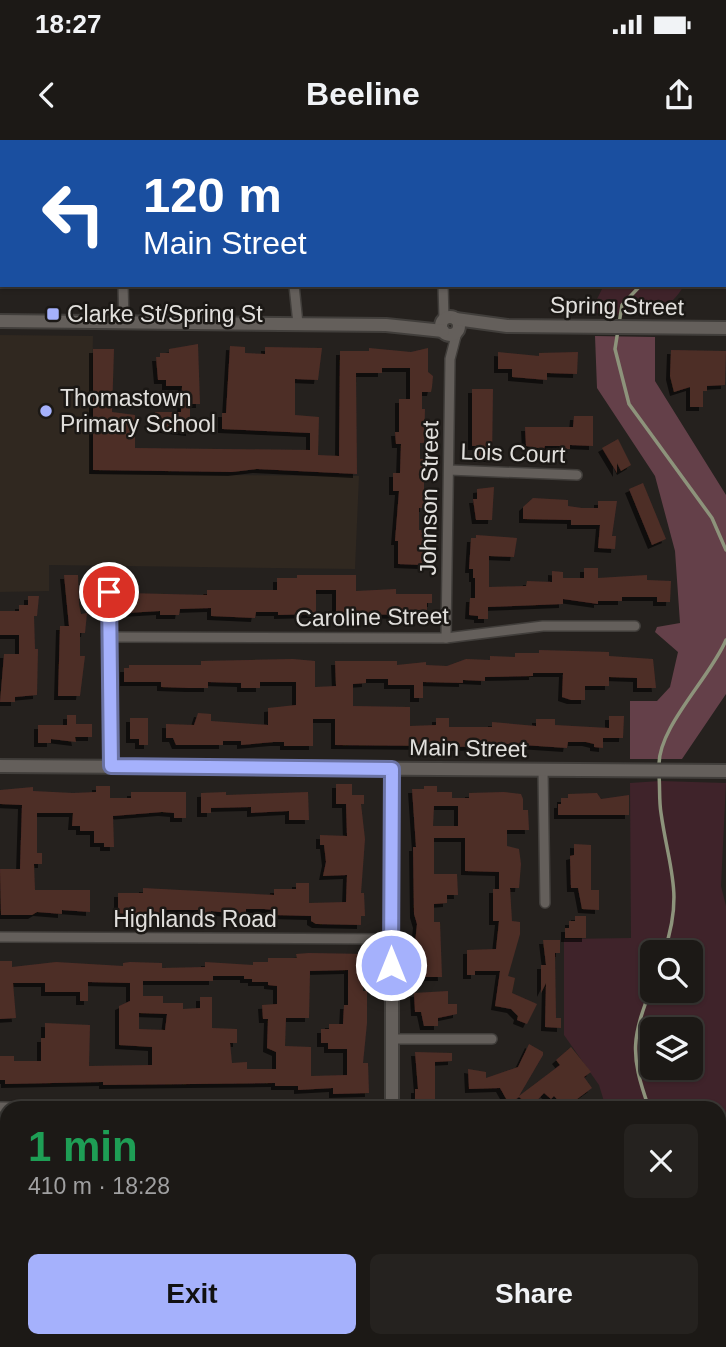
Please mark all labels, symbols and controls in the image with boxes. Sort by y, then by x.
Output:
text: 18:27 [35,9,102,39]
icon: back [28,76,66,114]
text: Beeline [306,76,420,112]
icon: share [660,76,698,114]
icon: left [28,168,119,259]
text: 120 m [143,168,282,222]
text: Main Street [143,225,307,261]
street label: Spring Street [550,292,685,320]
place label: Clarke St/Spring St [67,301,263,327]
marker: Clarke St/Spring St [45,306,61,322]
place label: Thomastown Primary School [60,385,216,437]
marker: Thomastown Primary School [38,403,54,419]
street label: Johnson Street [415,420,443,576]
street label: Lois Court [460,438,566,468]
pin [79,562,139,622]
icon: arrive [90,573,128,611]
street label: Caroline Street [295,603,450,631]
street label: Main Street [409,734,528,762]
street label: Highlands Road [113,906,277,932]
position arrow [354,928,428,1002]
map controls [640,940,703,1080]
button: search [640,940,703,1003]
button: layers [640,1017,703,1080]
text: 1 min [28,1123,138,1170]
button: close [624,1124,698,1198]
text: 410 m · 18:28 [28,1173,170,1199]
button: Exit [28,1254,356,1334]
button: Share [370,1254,698,1334]

